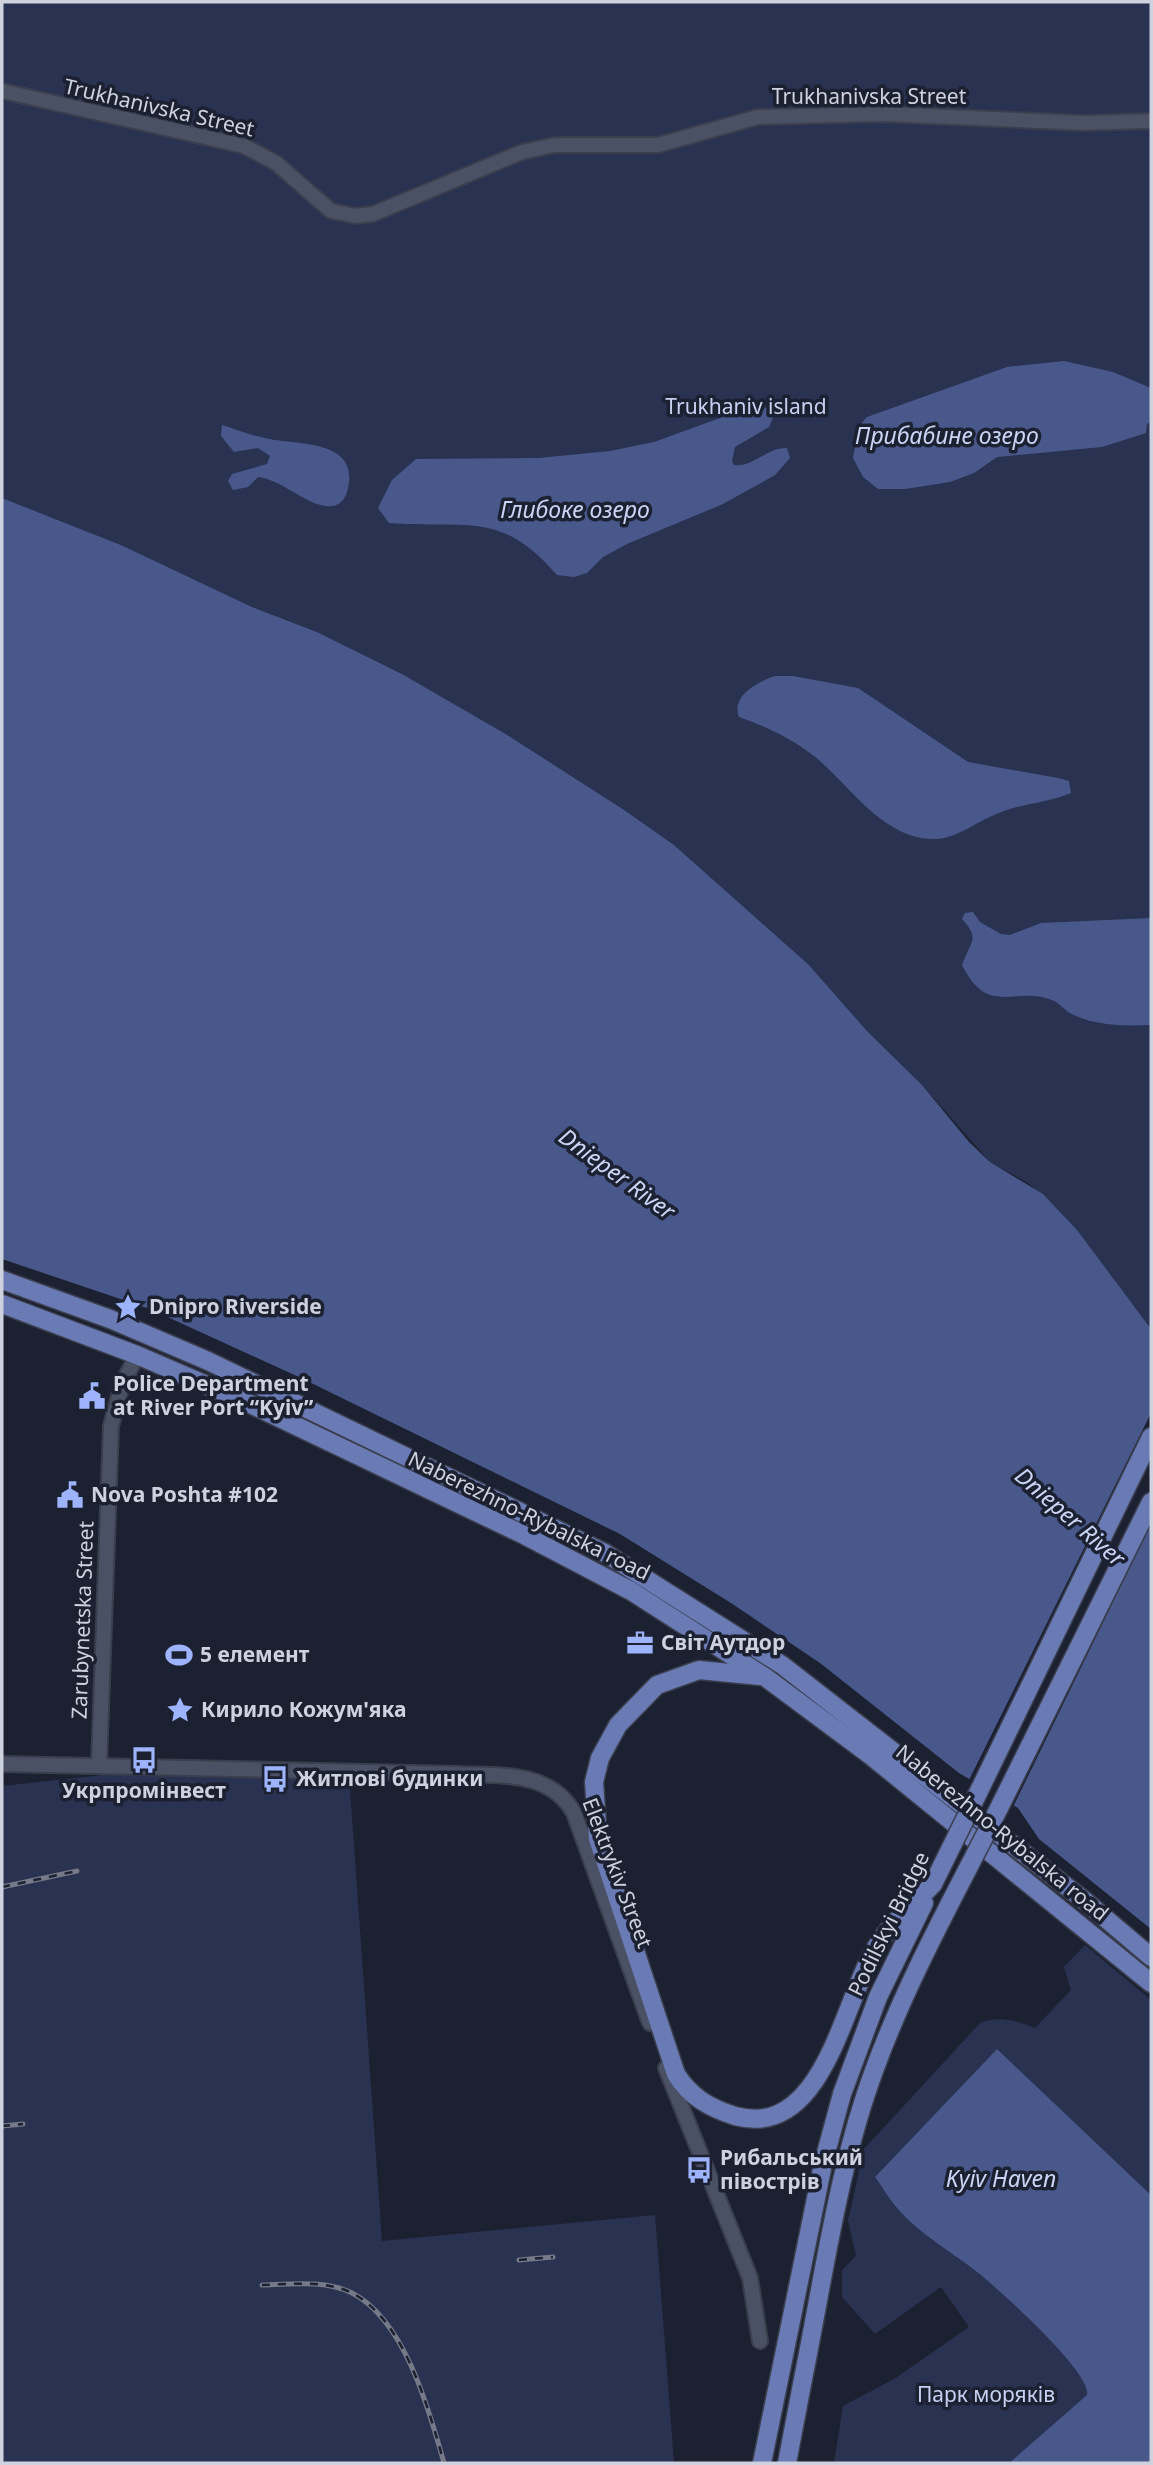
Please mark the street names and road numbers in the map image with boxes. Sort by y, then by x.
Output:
street label: Trukhanivska Street [61,72,258,143]
street label: Trukhanivska Street [772,82,967,110]
street label: Naberezhno-Rybalska road [404,1444,655,1586]
street label: Zarubynetska Street [65,1520,99,1719]
street label: Naberezhno-Rybalska road [891,1738,1115,1927]
street label: Elektrykiv Street [576,1794,660,1952]
street label: Podilskyi Bridge [841,1847,935,2000]

